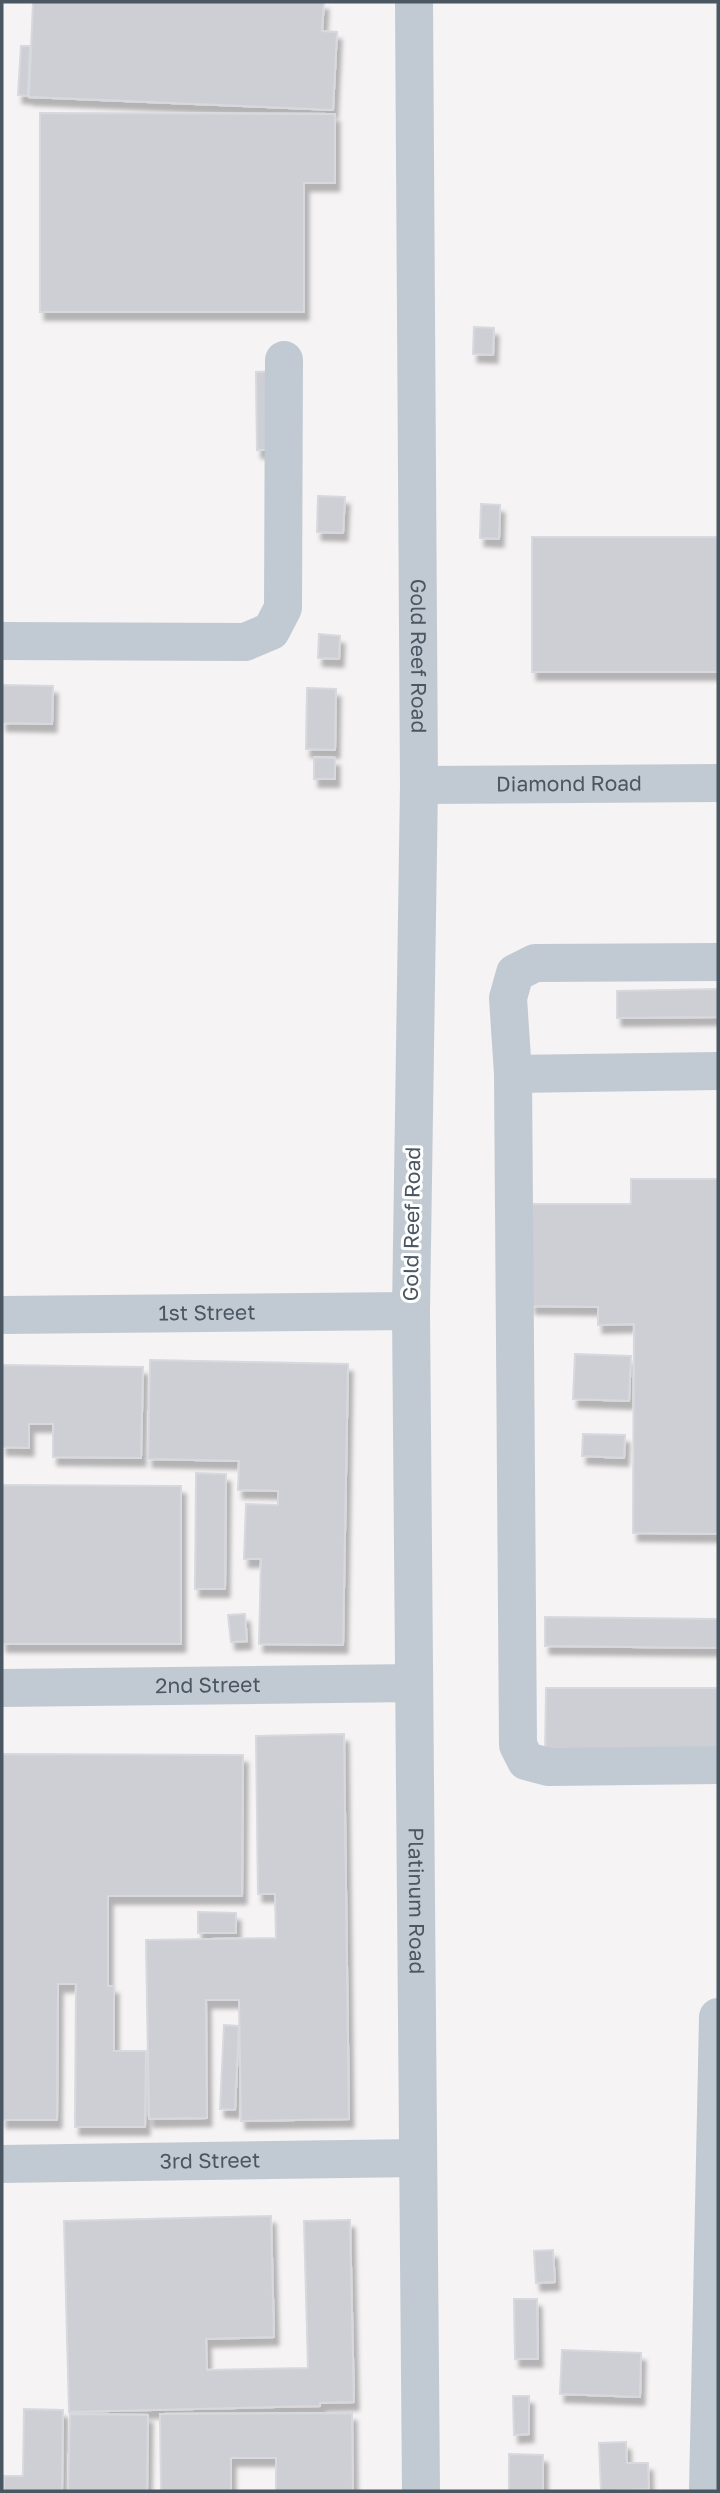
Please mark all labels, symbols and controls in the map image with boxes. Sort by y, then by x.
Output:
street label: Gold Reef Road [406,579,433,733]
street label: Diamond Road [496,770,642,796]
street label: Gold Reef Road [397,1146,425,1302]
street label: 1st Street [158,1299,256,1325]
street label: 2nd Street [155,1671,261,1698]
street label: Platinum Road [403,1827,431,1975]
street label: 3rd Street [159,2146,260,2174]

